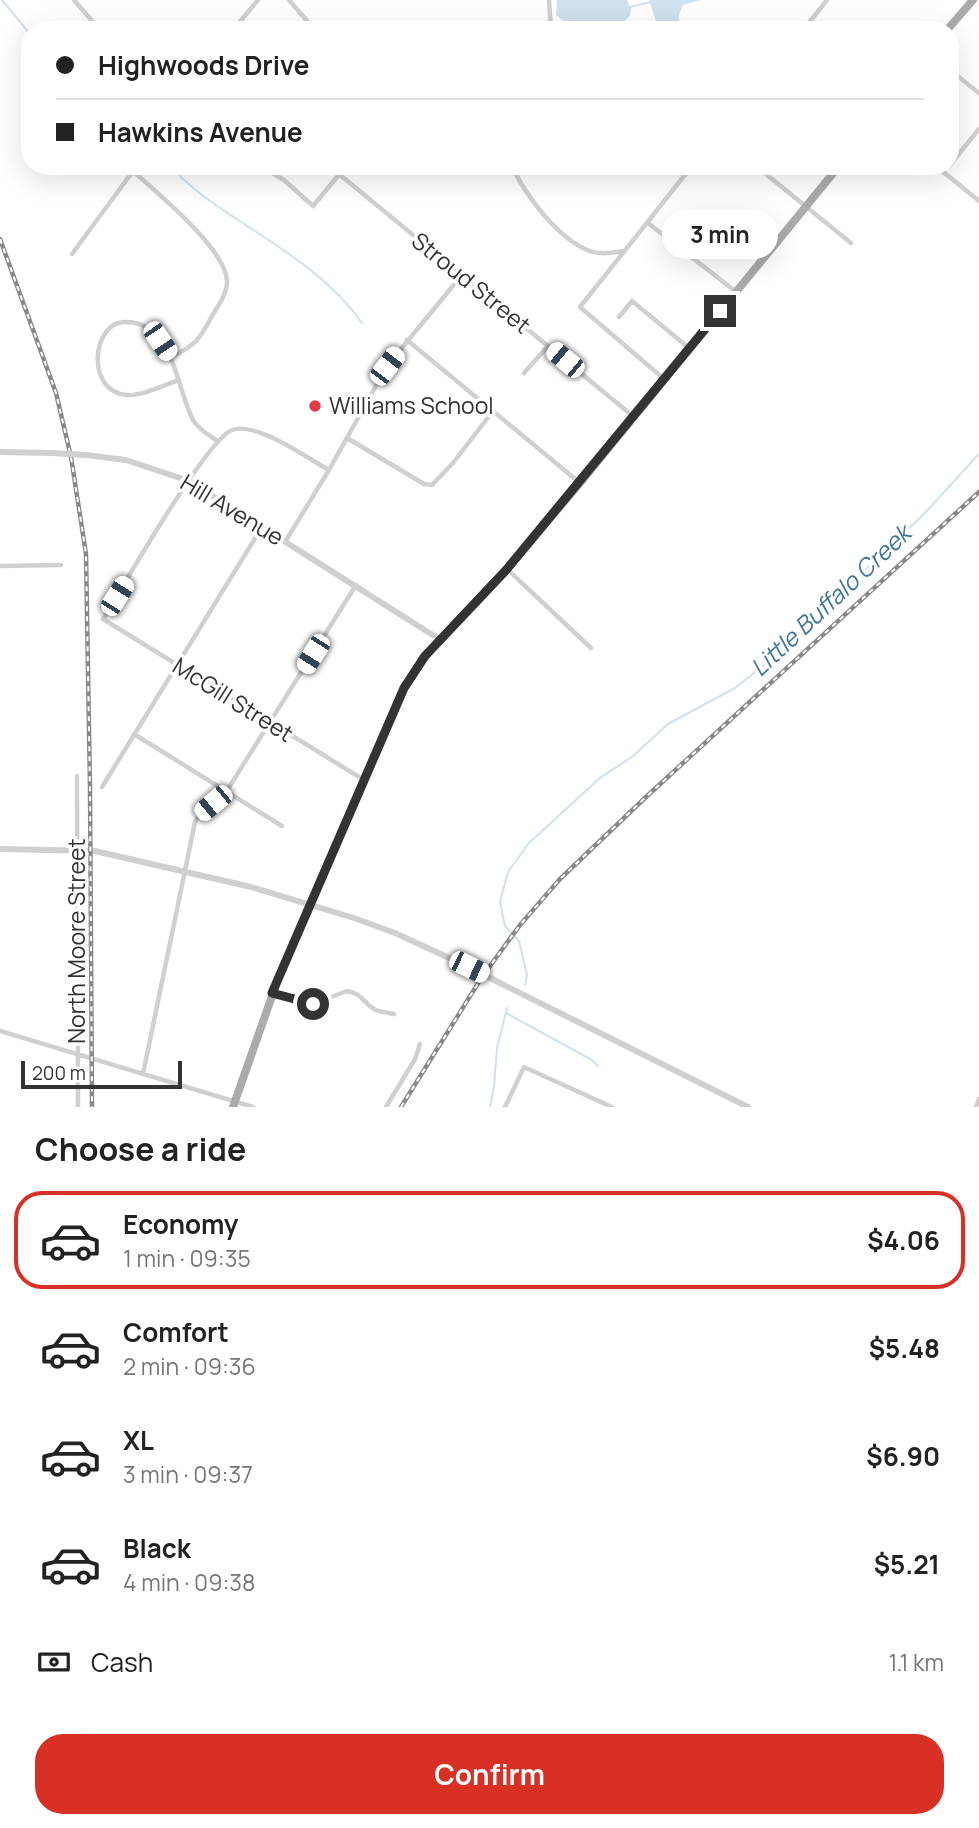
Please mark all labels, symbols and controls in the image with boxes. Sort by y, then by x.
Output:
text: Highwoods Drive [98,47,310,83]
text: Hawkins Avenue [98,114,303,150]
callout: 3 min [662,210,778,258]
text: 3 min [690,218,750,250]
street label: Stroud Street [405,224,538,340]
route end [704,295,736,327]
car [140,318,181,364]
car [543,338,588,382]
car [366,343,409,389]
place label: Williams School [329,389,494,421]
marker: Williams School [307,398,323,414]
street label: Hill Avenue [175,466,290,553]
water label: Little Buffalo Creek [743,515,920,683]
car [97,573,138,619]
car [293,631,334,677]
street label: McGill Street [167,649,300,749]
car [191,781,236,825]
street label: North Moore Street [60,838,92,1044]
car [446,948,493,986]
route start [297,988,329,1020]
scale bar [21,1058,182,1090]
text: 200 m [32,1060,86,1086]
text: Choose a ride [35,1127,246,1171]
text: Economy [123,1206,238,1242]
icon: car [39,1209,102,1272]
text: $4.06 [867,1222,940,1258]
text: 1 min · 09:35 [123,1242,251,1274]
text: Comfort [123,1314,229,1350]
icon: car [39,1317,102,1380]
text: $5.48 [869,1330,940,1366]
text: 2 min · 09:36 [123,1350,256,1382]
text: XL [123,1422,154,1458]
icon: car [39,1425,102,1488]
text: $6.90 [866,1438,940,1474]
text: 3 min · 09:37 [123,1458,253,1490]
text: Black [123,1530,191,1566]
icon: car [39,1533,102,1596]
text: $5.21 [874,1546,940,1582]
text: 4 min · 09:38 [123,1566,255,1598]
icon: cash [35,1643,73,1681]
text: Cash [91,1644,153,1680]
text: 1.1 km [888,1646,944,1678]
button: Confirm [35,1734,944,1814]

